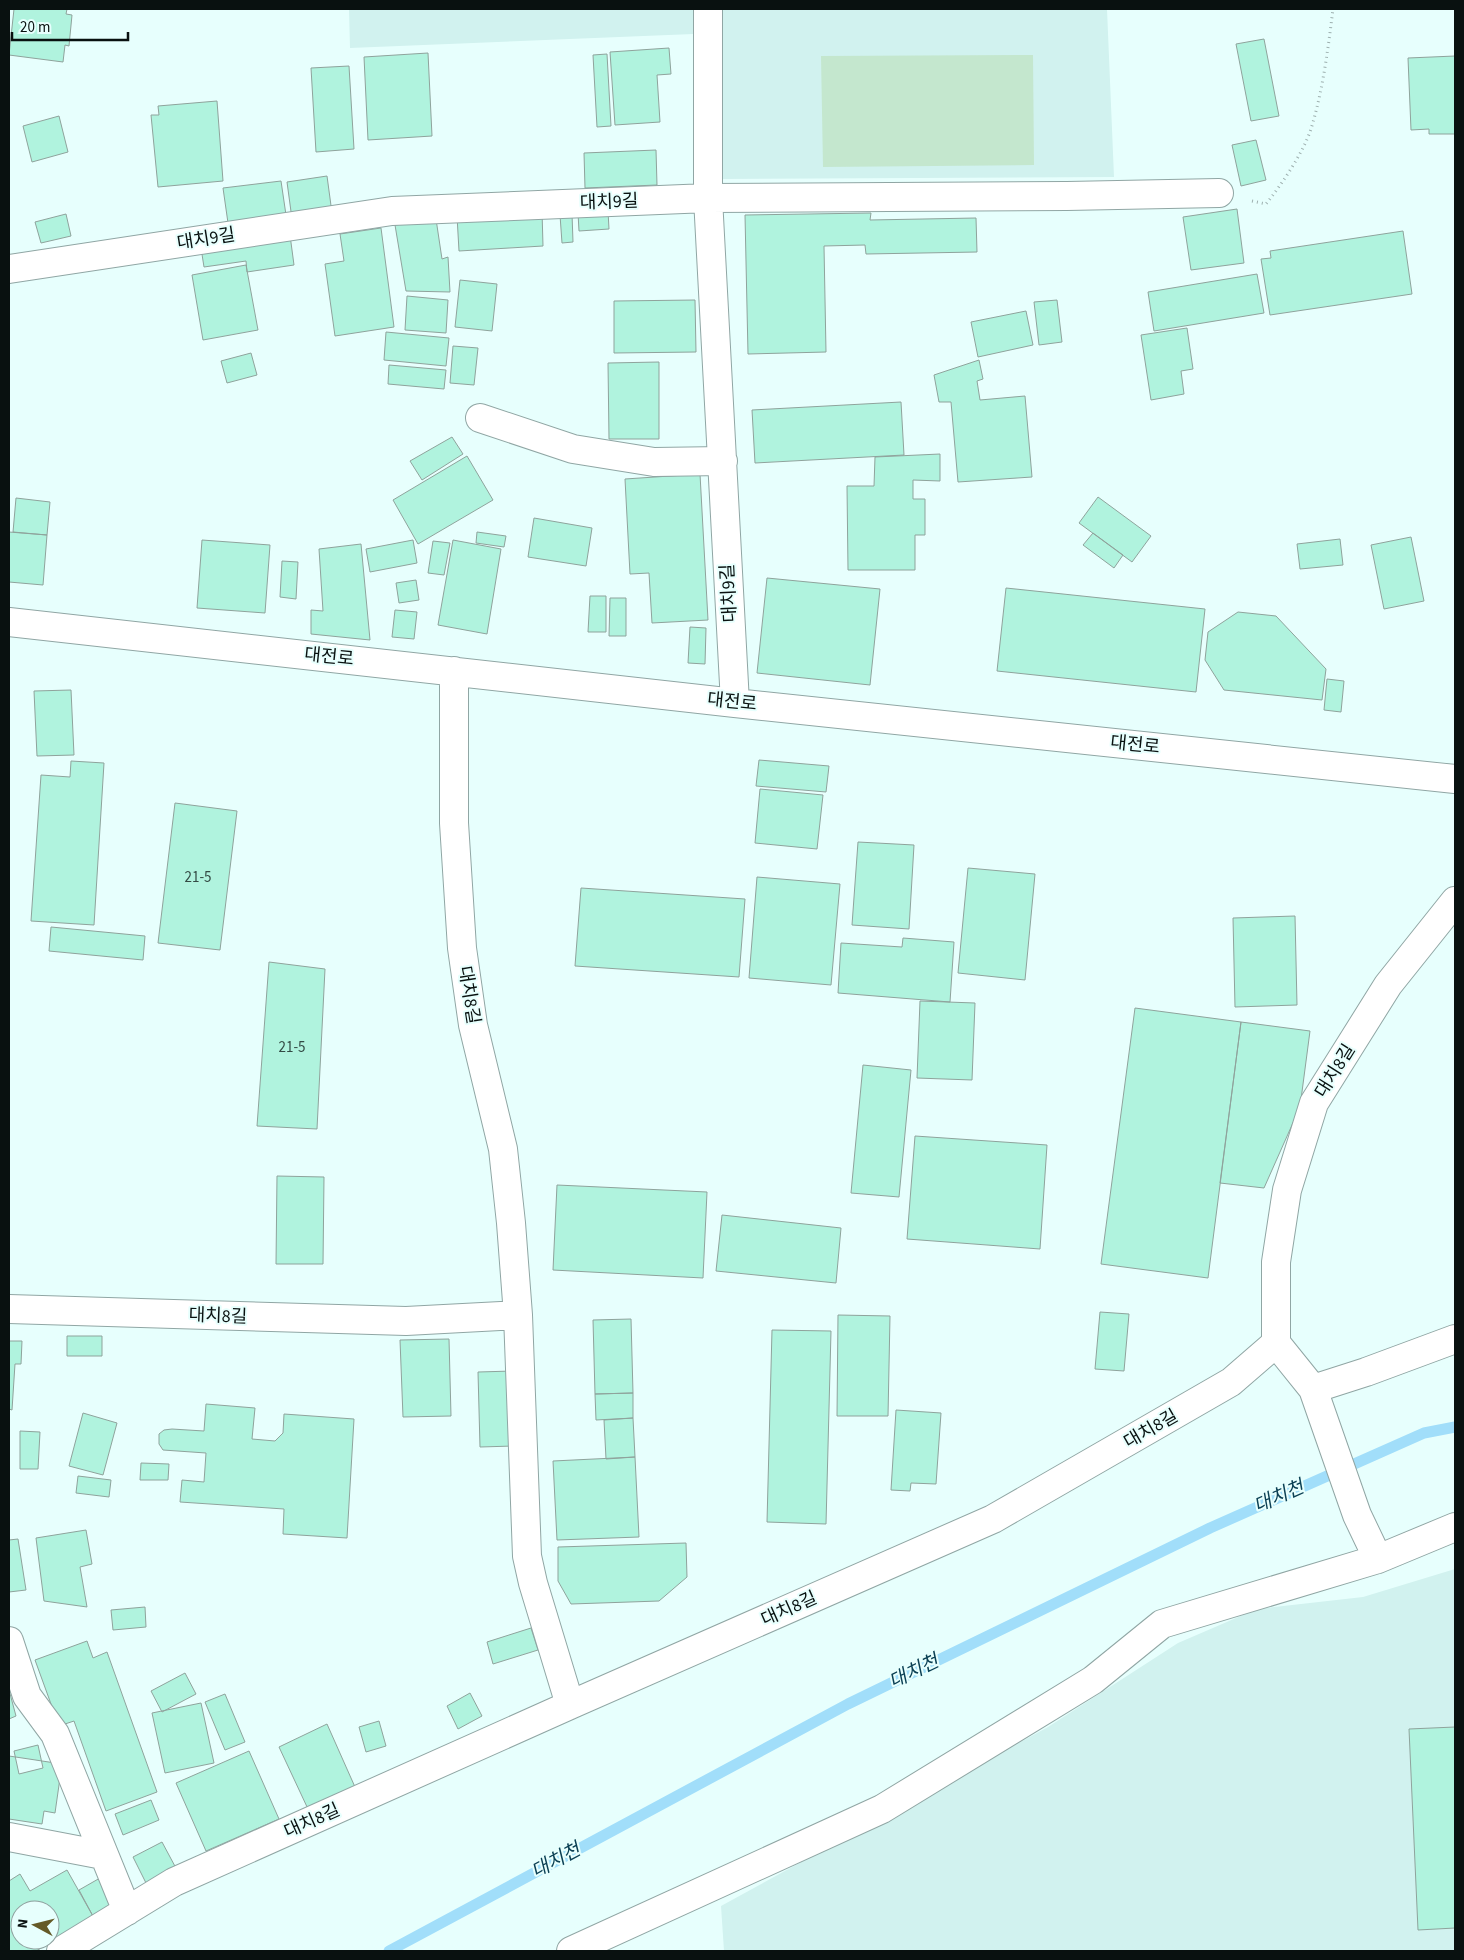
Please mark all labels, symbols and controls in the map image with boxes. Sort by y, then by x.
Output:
scale bar [12,10,129,42]
text: 20 m [20,17,50,38]
street label: 대치9길 [579,188,639,216]
street label: 대치9길 [175,222,237,256]
street label: 대치9길 [715,563,743,623]
street label: 대전로 [303,642,355,672]
street label: 대전로 [706,687,758,717]
street label: 대전로 [1109,730,1161,760]
house number: 21-5 [184,867,212,888]
street label: 대치8길 [452,964,486,1026]
house number: 21-5 [278,1037,306,1058]
street label: 대치8길 [1309,1040,1361,1102]
street label: 대치8길 [188,1302,248,1330]
street label: 대치8길 [1119,1404,1183,1454]
water label: 대치천 [1250,1473,1310,1520]
street label: 대치8길 [757,1586,821,1632]
water label: 대치천 [885,1648,945,1696]
street label: 대치8길 [280,1798,344,1844]
water label: 대치천 [527,1836,587,1885]
north arrow [10,1900,60,1950]
text: N [13,1918,34,1929]

